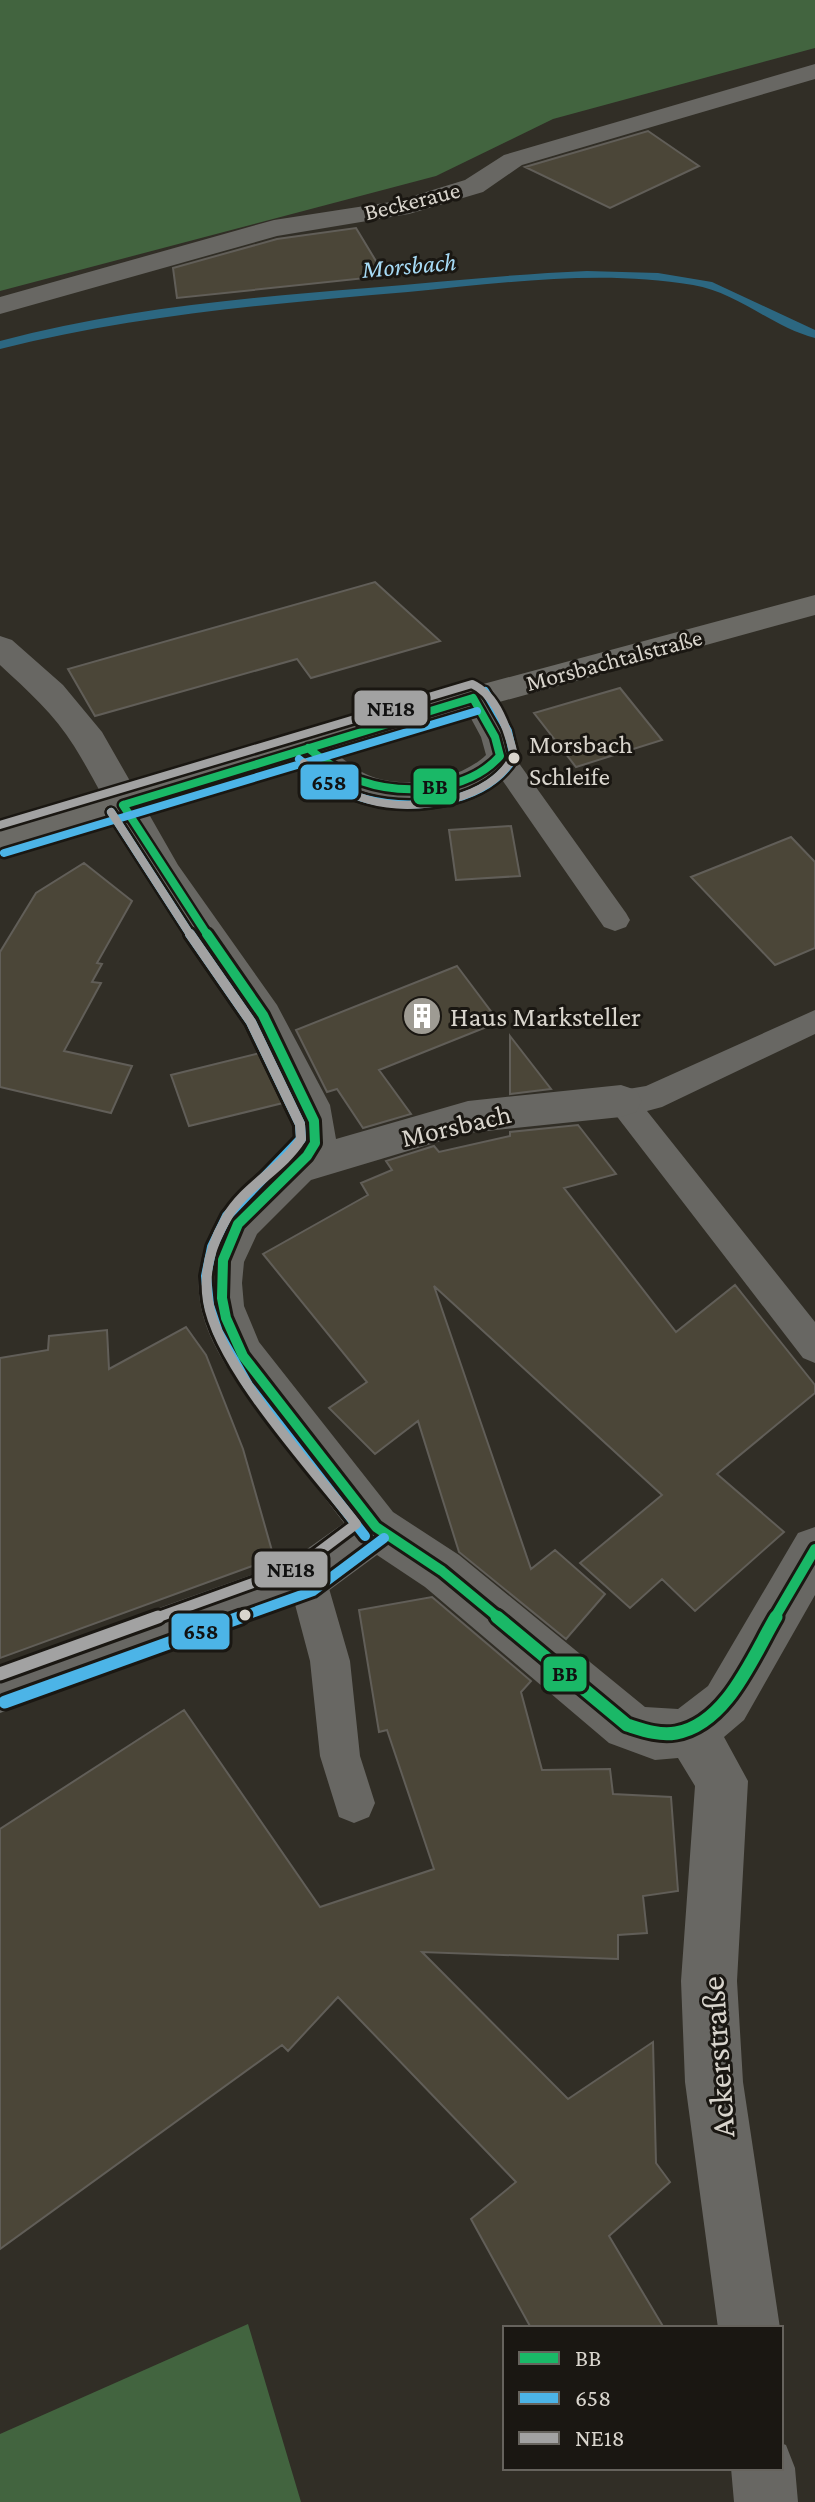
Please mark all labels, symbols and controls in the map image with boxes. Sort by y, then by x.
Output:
street label: Beckeraue [361,176,463,225]
water label: Morsbach [359,247,458,284]
street label: Morsbachtalstraße [523,623,705,696]
line badge: NE18 [353,689,429,727]
text: NE18 [367,696,415,721]
place label: Morsbach Schleife [529,730,633,791]
marker: Morsbach Schleife [506,750,522,766]
line badge: 658 [299,763,360,801]
line badge: BB [412,767,458,806]
text: 658 [311,770,347,795]
text: BB [422,774,448,799]
building icon: Haus Marksteller [401,995,443,1037]
place label: Haus Marksteller [450,1001,641,1032]
street label: Morsbach [398,1098,514,1153]
line badge: NE18 [253,1550,329,1589]
text: NE18 [267,1557,315,1582]
unlabelled marker [237,1607,253,1623]
line badge: 658 [170,1612,231,1651]
text: 658 [183,1619,219,1644]
line badge: BB [542,1655,588,1693]
text: BB [552,1661,578,1686]
street label: Ackerstraße [693,1975,742,2139]
legend [503,2326,783,2470]
text: BB [575,2344,601,2371]
text: 658 [575,2384,611,2411]
text: NE18 [575,2424,625,2451]

